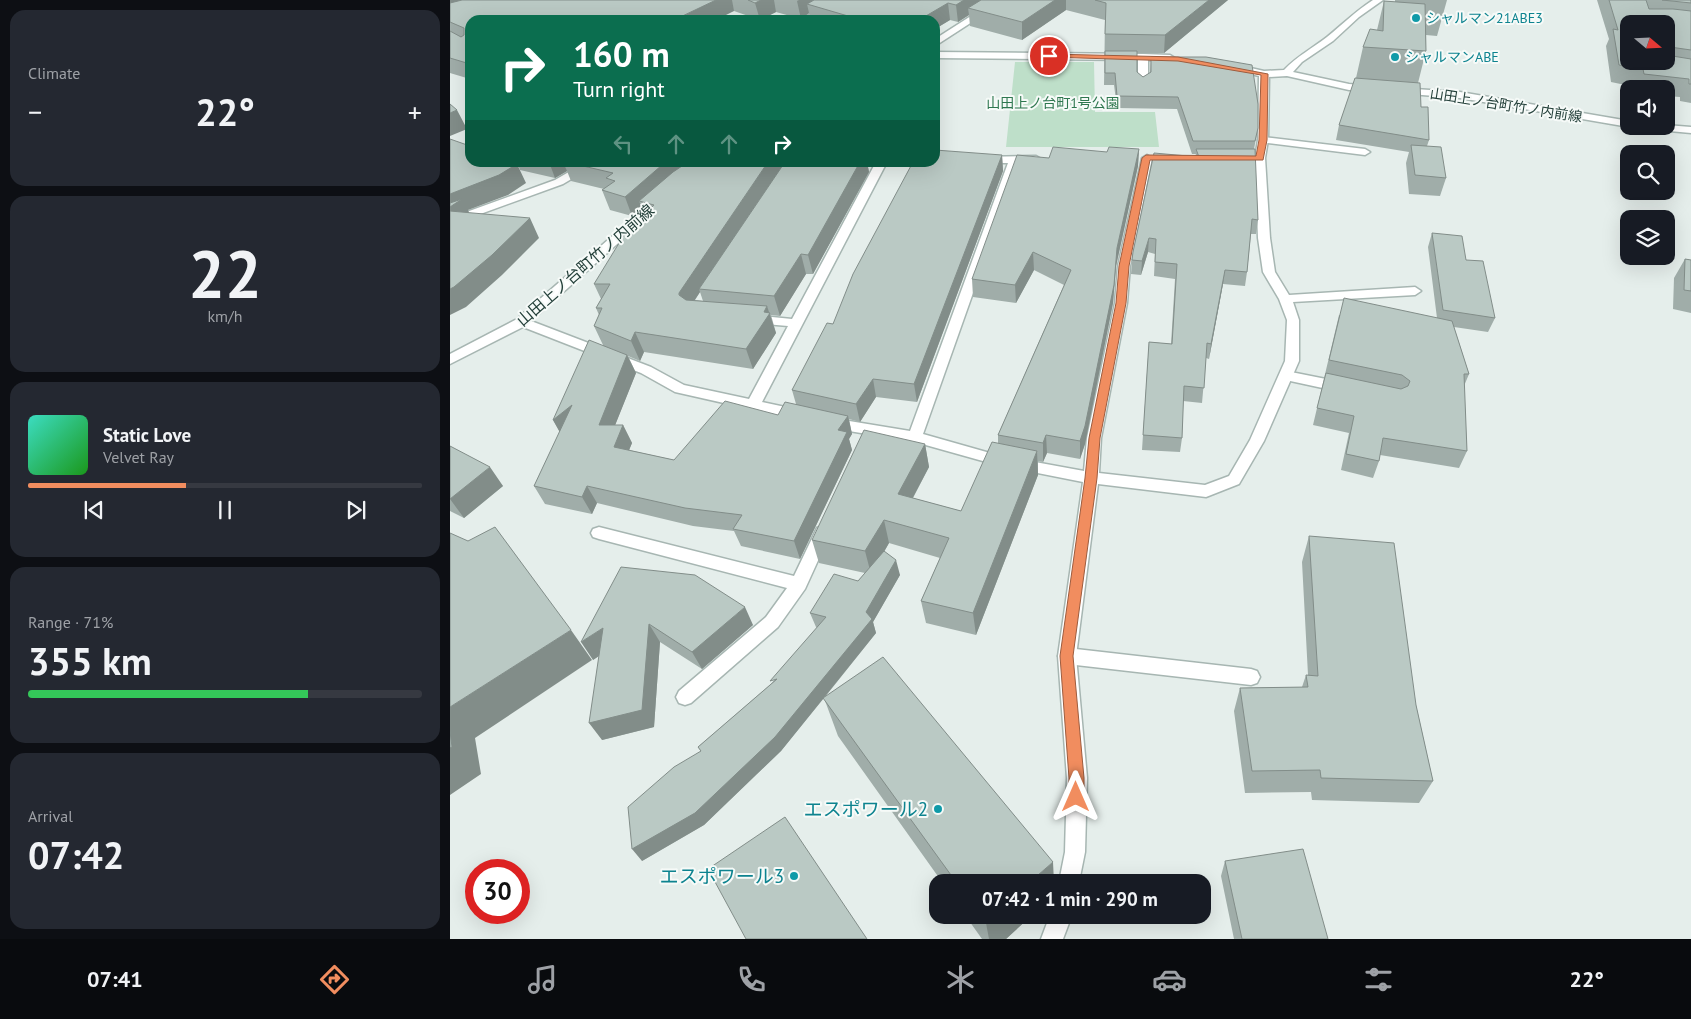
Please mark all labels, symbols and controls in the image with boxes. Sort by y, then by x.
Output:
place label: シャルマン21ABE3 [1426,9,1543,27]
marker: シャルマン21ABE3 [1410,12,1422,24]
north arrow [1620,15,1675,70]
map controls [1620,15,1675,265]
text: 160 m [573,31,670,77]
icon: right [490,35,555,100]
pin [1028,35,1070,77]
icon: arrive [1035,42,1063,70]
place label: シャルマンABE [1405,48,1499,66]
marker: シャルマンABE [1389,51,1401,63]
text: Climate [28,63,80,83]
text: Turn right [573,75,665,103]
button: sound [1620,80,1675,135]
street label: 山田上ノ台町竹ノ内前線 [1429,84,1583,126]
text: 22° [195,87,255,136]
text: − [28,93,42,130]
text: + [408,93,422,130]
park label: 山田上ノ台町1号公園 [986,94,1120,112]
icon: left [609,130,637,158]
icon: ahead [662,130,690,158]
icon: ahead [715,130,743,158]
icon: right [768,130,796,158]
button: search [1620,145,1675,200]
street label: 山田上ノ台町竹ノ内前線 [512,200,658,330]
button: layers [1620,210,1675,265]
text: 22 [188,231,262,315]
text: km/h [207,306,243,326]
text: Static Love [103,423,191,447]
text: Velvet Ray [103,447,174,467]
icon: previous [80,496,108,524]
icon: pause [211,496,239,524]
icon: next [342,496,370,524]
text: Range · 71% [28,612,113,632]
text: 355 km [28,636,152,685]
position arrow [1049,770,1101,822]
place label: エスポワール2 [804,797,928,821]
marker: エスポワール2 [932,803,944,815]
text: Arrival [28,806,73,826]
text: 07:42 [28,830,124,879]
speed limit sign: 30 [465,859,530,924]
place label: エスポワール3 [660,864,784,888]
marker: エスポワール3 [788,870,800,882]
text: 07:42 · 1 min · 290 m [982,887,1158,911]
icon: directions [317,962,352,997]
icon: music [525,962,560,997]
icon: phone [734,962,769,997]
icon: climate [943,962,978,997]
icon: car [1152,962,1187,997]
icon: filters [1361,962,1396,997]
text: 07:41 [87,965,143,993]
text: 22° [1569,965,1604,993]

